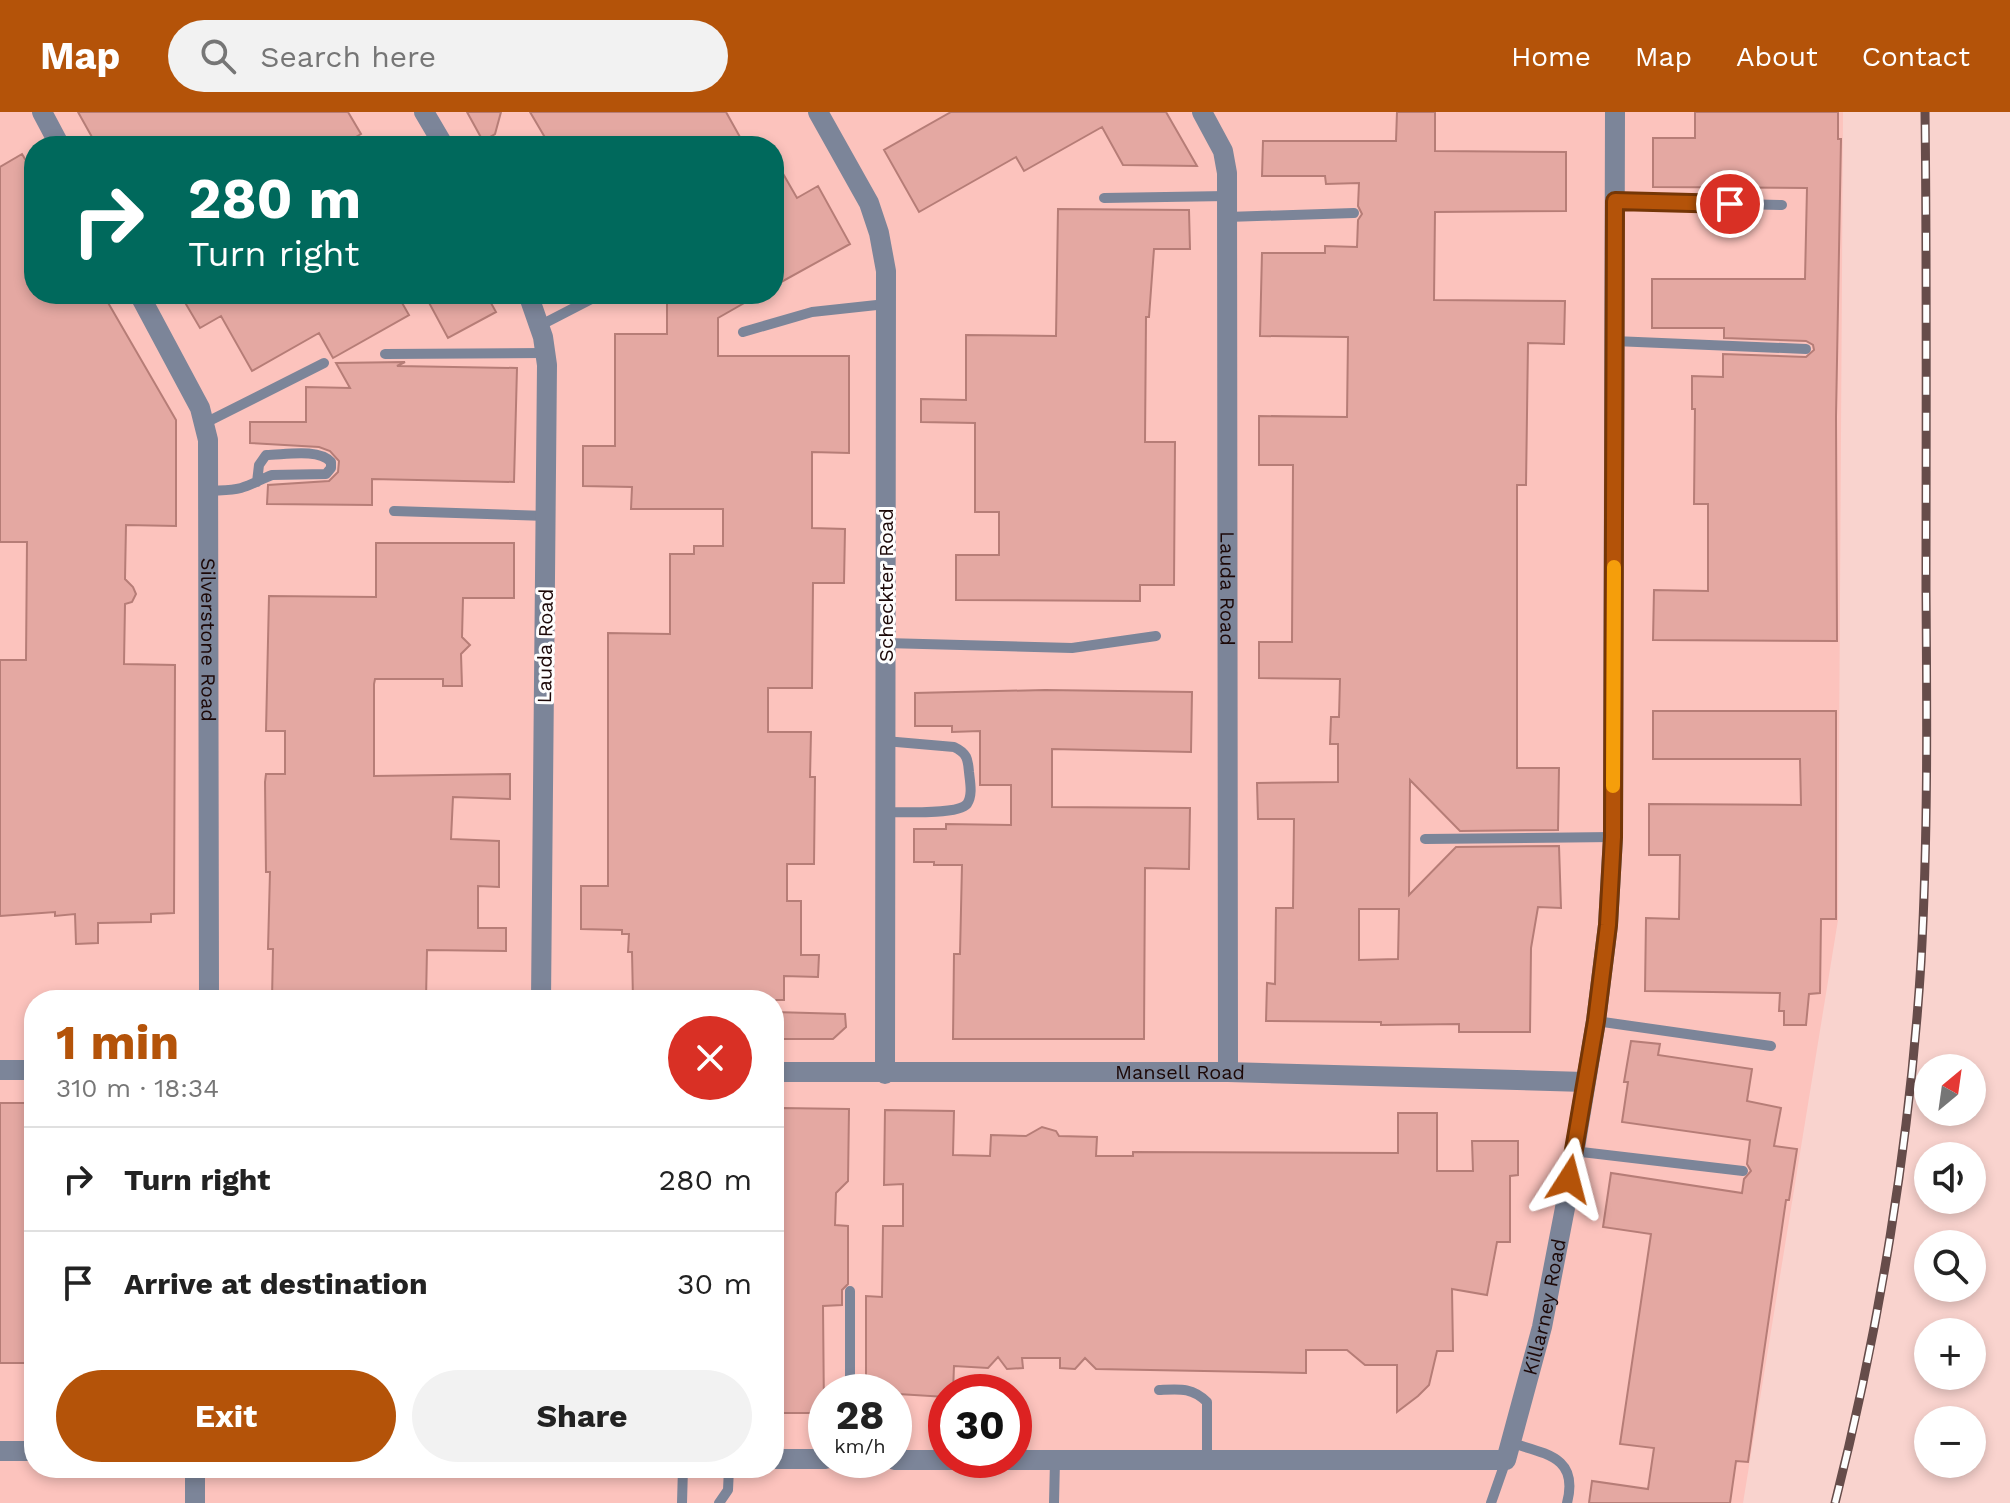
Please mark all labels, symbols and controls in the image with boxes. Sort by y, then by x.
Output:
search box [168,20,728,92]
text: Map [40,34,120,78]
icon: search [196,34,240,78]
text: Search here [260,39,436,74]
text: Home [1511,40,1591,73]
text: Map [1635,40,1692,73]
text: About [1736,40,1818,73]
text: Contact [1862,40,1970,73]
text: 280 m [188,166,361,232]
icon: right [56,168,160,272]
pin [1696,170,1764,238]
icon: arrive [1708,182,1752,226]
text: Turn right [188,233,359,275]
street label: Scheckter Road [874,508,898,662]
street label: Lauda Road [1215,531,1240,646]
street label: Silverstone Road [196,558,221,722]
street label: Lauda Road [532,588,558,704]
text: 1 min [56,1014,179,1071]
button: close [668,1016,752,1100]
north arrow [1914,1054,1986,1126]
map controls [1914,1054,1986,1478]
street label: Mansell Road [1115,1060,1245,1084]
text: 310 m · 18:34 [56,1073,219,1103]
position arrow [1527,1137,1611,1221]
button: sound [1914,1142,1986,1214]
icon: right [56,1157,100,1201]
text: Turn right [124,1162,270,1197]
text: 280 m [659,1162,752,1197]
button: search [1914,1230,1986,1302]
street label: Killarney Road [1518,1237,1571,1378]
icon: arrive [56,1261,100,1305]
text: Arrive at destination [124,1266,428,1301]
text: 30 m [677,1266,752,1301]
button: + [1914,1318,1986,1390]
button: Exit [56,1370,396,1462]
button: Share [412,1370,752,1462]
speed limit sign: 30 [928,1374,1032,1478]
text: 28 [836,1392,884,1439]
button: − [1914,1406,1986,1478]
text: km/h [834,1434,886,1458]

